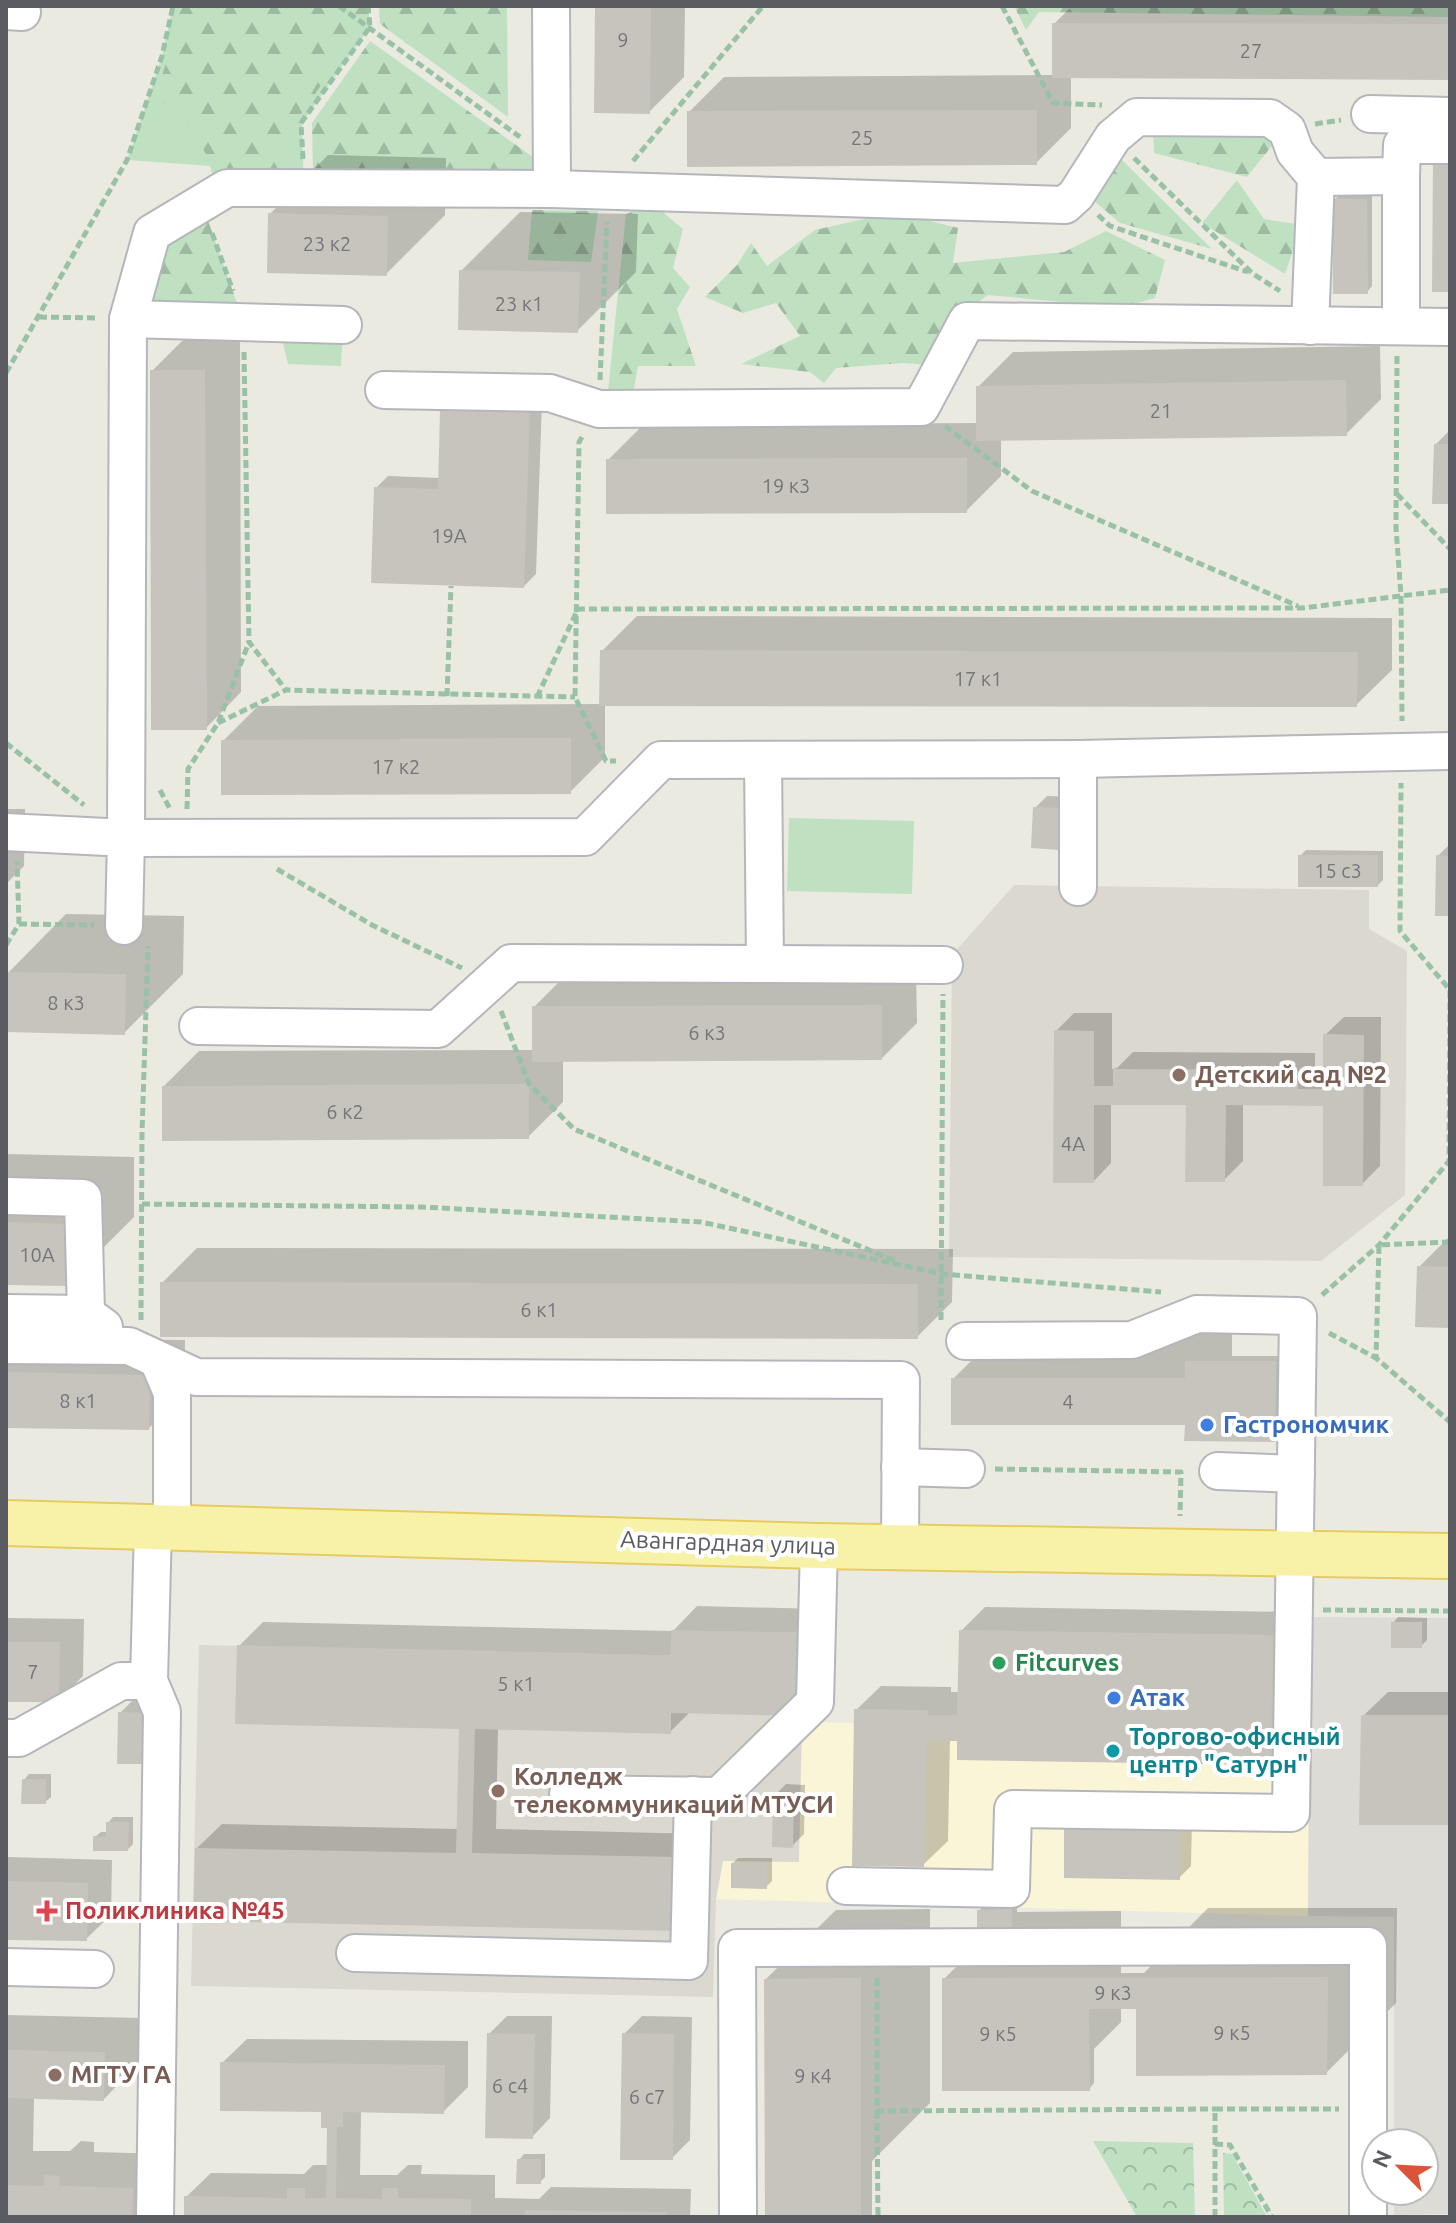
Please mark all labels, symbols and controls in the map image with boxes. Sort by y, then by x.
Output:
house number: 9 [617,28,629,51]
house number: 27 [1240,39,1262,62]
house number: 25 [851,126,873,149]
house number: 23 к2 [303,232,351,255]
house number: 23 к1 [495,292,543,315]
house number: 21 [1150,399,1172,422]
house number: 19 к3 [762,474,810,497]
house number: 19А [431,524,467,547]
house number: 17 к1 [954,667,1002,690]
house number: 17 к2 [372,755,420,778]
house number: 15 с3 [1314,859,1362,882]
house number: 8 к3 [47,991,85,1014]
house number: 6 к3 [688,1021,726,1044]
place label: Детский сад №2 [1195,1061,1387,1088]
marker: Детский сад №2 [1170,1066,1188,1084]
house number: 6 к2 [326,1100,364,1123]
house number: 4А [1061,1132,1085,1155]
house number: 10А [19,1243,55,1266]
house number: 6 к1 [520,1298,558,1321]
house number: 8 к1 [59,1389,97,1412]
house number: 4 [1062,1390,1074,1413]
place label: Гастрономчик [1223,1411,1389,1438]
marker: Гастрономчик [1198,1416,1216,1434]
street label: Авангардная улица [620,1525,836,1560]
place label: Fitcurves [1015,1649,1119,1676]
marker: Fitcurves [990,1654,1008,1672]
house number: 7 [27,1660,39,1683]
house number: 5 к1 [497,1672,535,1695]
place label: Атак [1130,1684,1185,1711]
marker: Атак [1105,1689,1123,1707]
place label: Торгово-офисный центр "Сатурн" [1129,1723,1340,1778]
marker: Торгово-офисный центр "Сатурн" [1104,1742,1122,1760]
place label: Колледж телекоммуникаций МТУСИ [514,1763,834,1818]
marker: Колледж телекоммуникаций МТУСИ [489,1782,507,1800]
place label: Поликлиника №45 [65,1897,285,1924]
marker: Поликлиника №45 [36,1900,58,1922]
house number: 9 к3 [1094,1981,1132,2004]
house number: 9 к5 [1213,2021,1251,2044]
house number: 9 к5 [979,2022,1017,2045]
place label: МГТУ ГА [71,2061,171,2088]
house number: 9 к4 [794,2064,832,2087]
marker: МГТУ ГА [46,2066,64,2084]
house number: 6 с4 [492,2074,528,2097]
house number: 6 с7 [629,2085,665,2108]
north arrow [1360,2127,1440,2207]
text: N [1367,2146,1396,2171]

